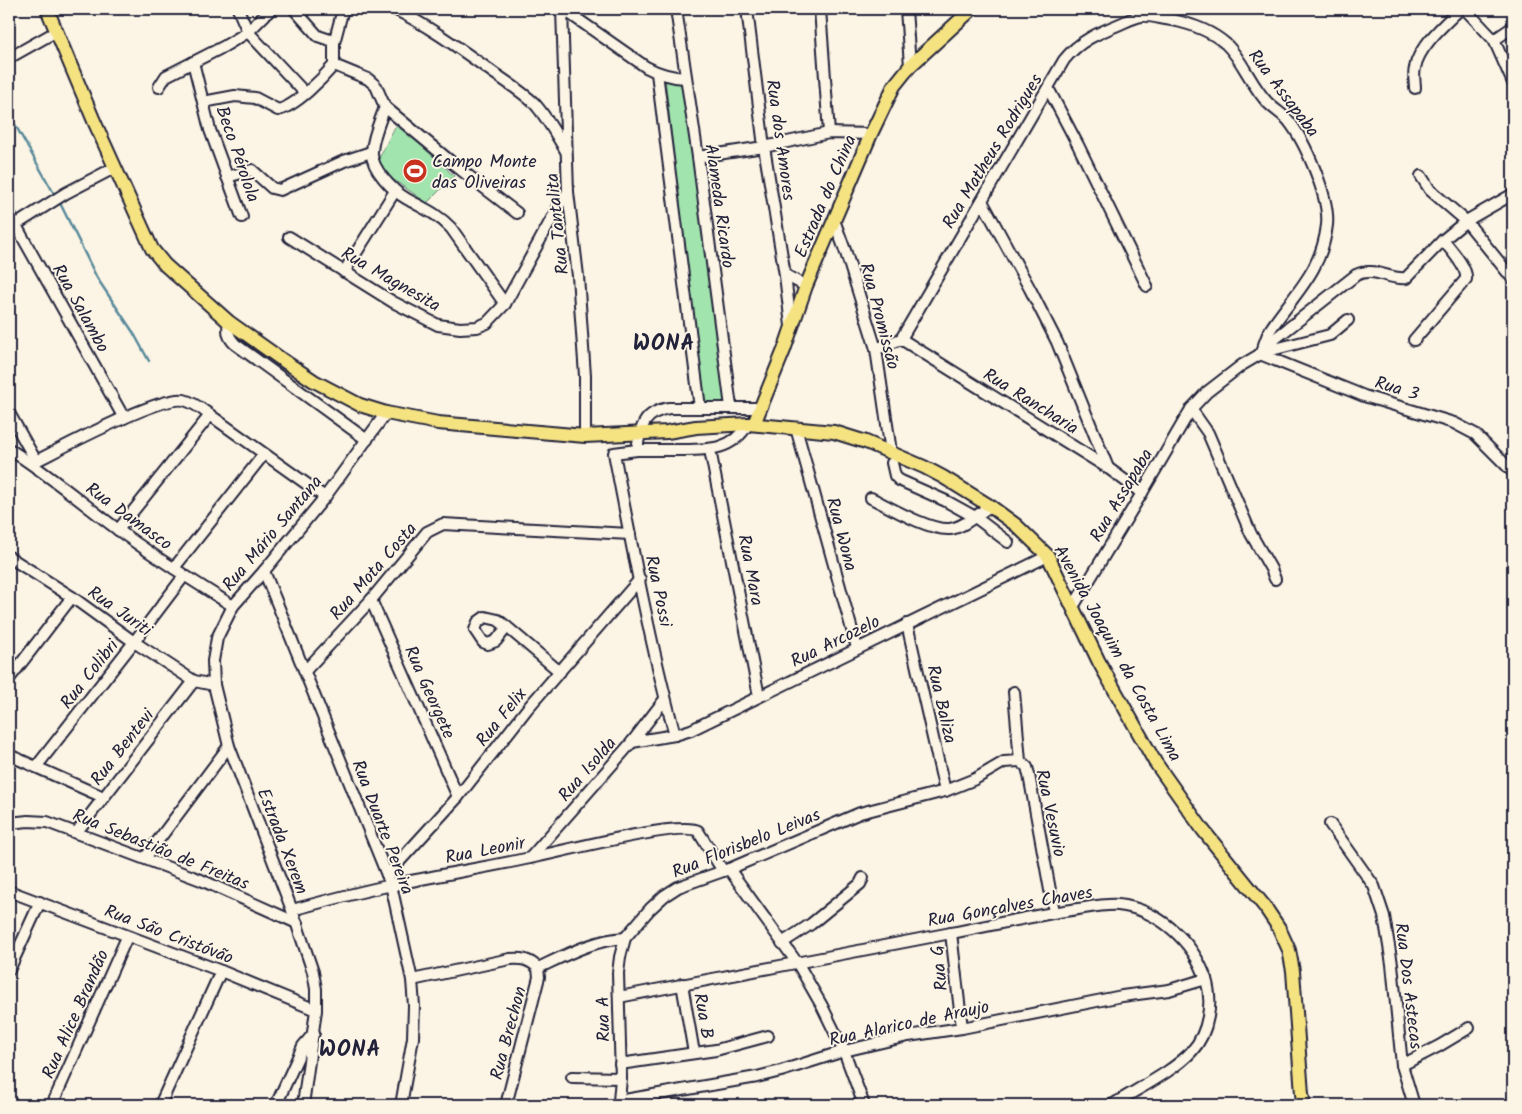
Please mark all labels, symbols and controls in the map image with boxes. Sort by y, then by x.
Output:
street label: Rua Assapaba [1240,43,1326,144]
street label: Rua Matheus Rodrigues [935,68,1051,235]
street label: Rua dos Amores [757,78,802,203]
street label: Beco Pérolola [207,102,267,207]
street label: Estrada do China [787,130,865,263]
street label: Alameda Ricardo [695,142,742,270]
place label: Campo Monte das Oliveiras [432,148,537,198]
sports icon: Campo Monte das Oliveiras [402,158,428,184]
street label: Rua Tantalita [539,172,578,276]
street label: Rua Magnesita [335,240,446,321]
street label: Rua Salambo [43,259,116,358]
street label: Rua Promissão [850,260,907,373]
district label: WONA [633,327,695,362]
street label: Rua Rancharia [977,361,1084,443]
street label: Rua 3 [1371,369,1422,410]
street label: Rua Assapaba [1083,444,1162,548]
street label: Rua Mário Santana [216,469,331,599]
street label: Rua Damasco [79,476,178,559]
street label: Rua Wona [817,494,864,574]
street label: Rua Mota Costa [323,516,425,627]
street label: Rua Mara [728,532,771,608]
street label: Avenida Joaquim da Costa Lima [1045,540,1189,767]
street label: Rua Possi [636,553,679,630]
street label: Rua Juriti [81,579,158,646]
street label: Rua Arcozelo [786,608,885,677]
street label: Rua Colibri [53,633,127,716]
street label: Rua Georgete [395,641,462,744]
street label: Rua Baliza [917,662,964,746]
street label: Rua Felix [469,682,535,754]
street label: Rua Bentevi [84,703,163,793]
street label: Rua Isolda [552,731,625,809]
street label: Rua Duarte Pereira [343,756,421,899]
street label: Rua Vesuvio [1026,767,1073,860]
street label: Estrada Xerem [248,784,315,899]
street label: Rua Florisbelo Leivas [668,801,826,887]
street label: Rua Sebastião de Freitas [68,802,253,899]
street label: Rua Leonir [443,829,529,873]
street label: Rua Gonçalves Chaves [925,879,1095,936]
street label: Rua São Cristóvão [100,897,237,973]
street label: Rua Dos Astecas [1385,921,1430,1051]
street label: Rua G [924,944,957,992]
street label: Rua Alice Brandão [35,945,118,1084]
street label: Rua Brechon [483,983,536,1083]
street label: Rua B [684,991,721,1042]
street label: Rua Alarico de Araujo [826,993,992,1056]
street label: Rua A [590,996,619,1042]
district label: WONA [319,1033,381,1068]

